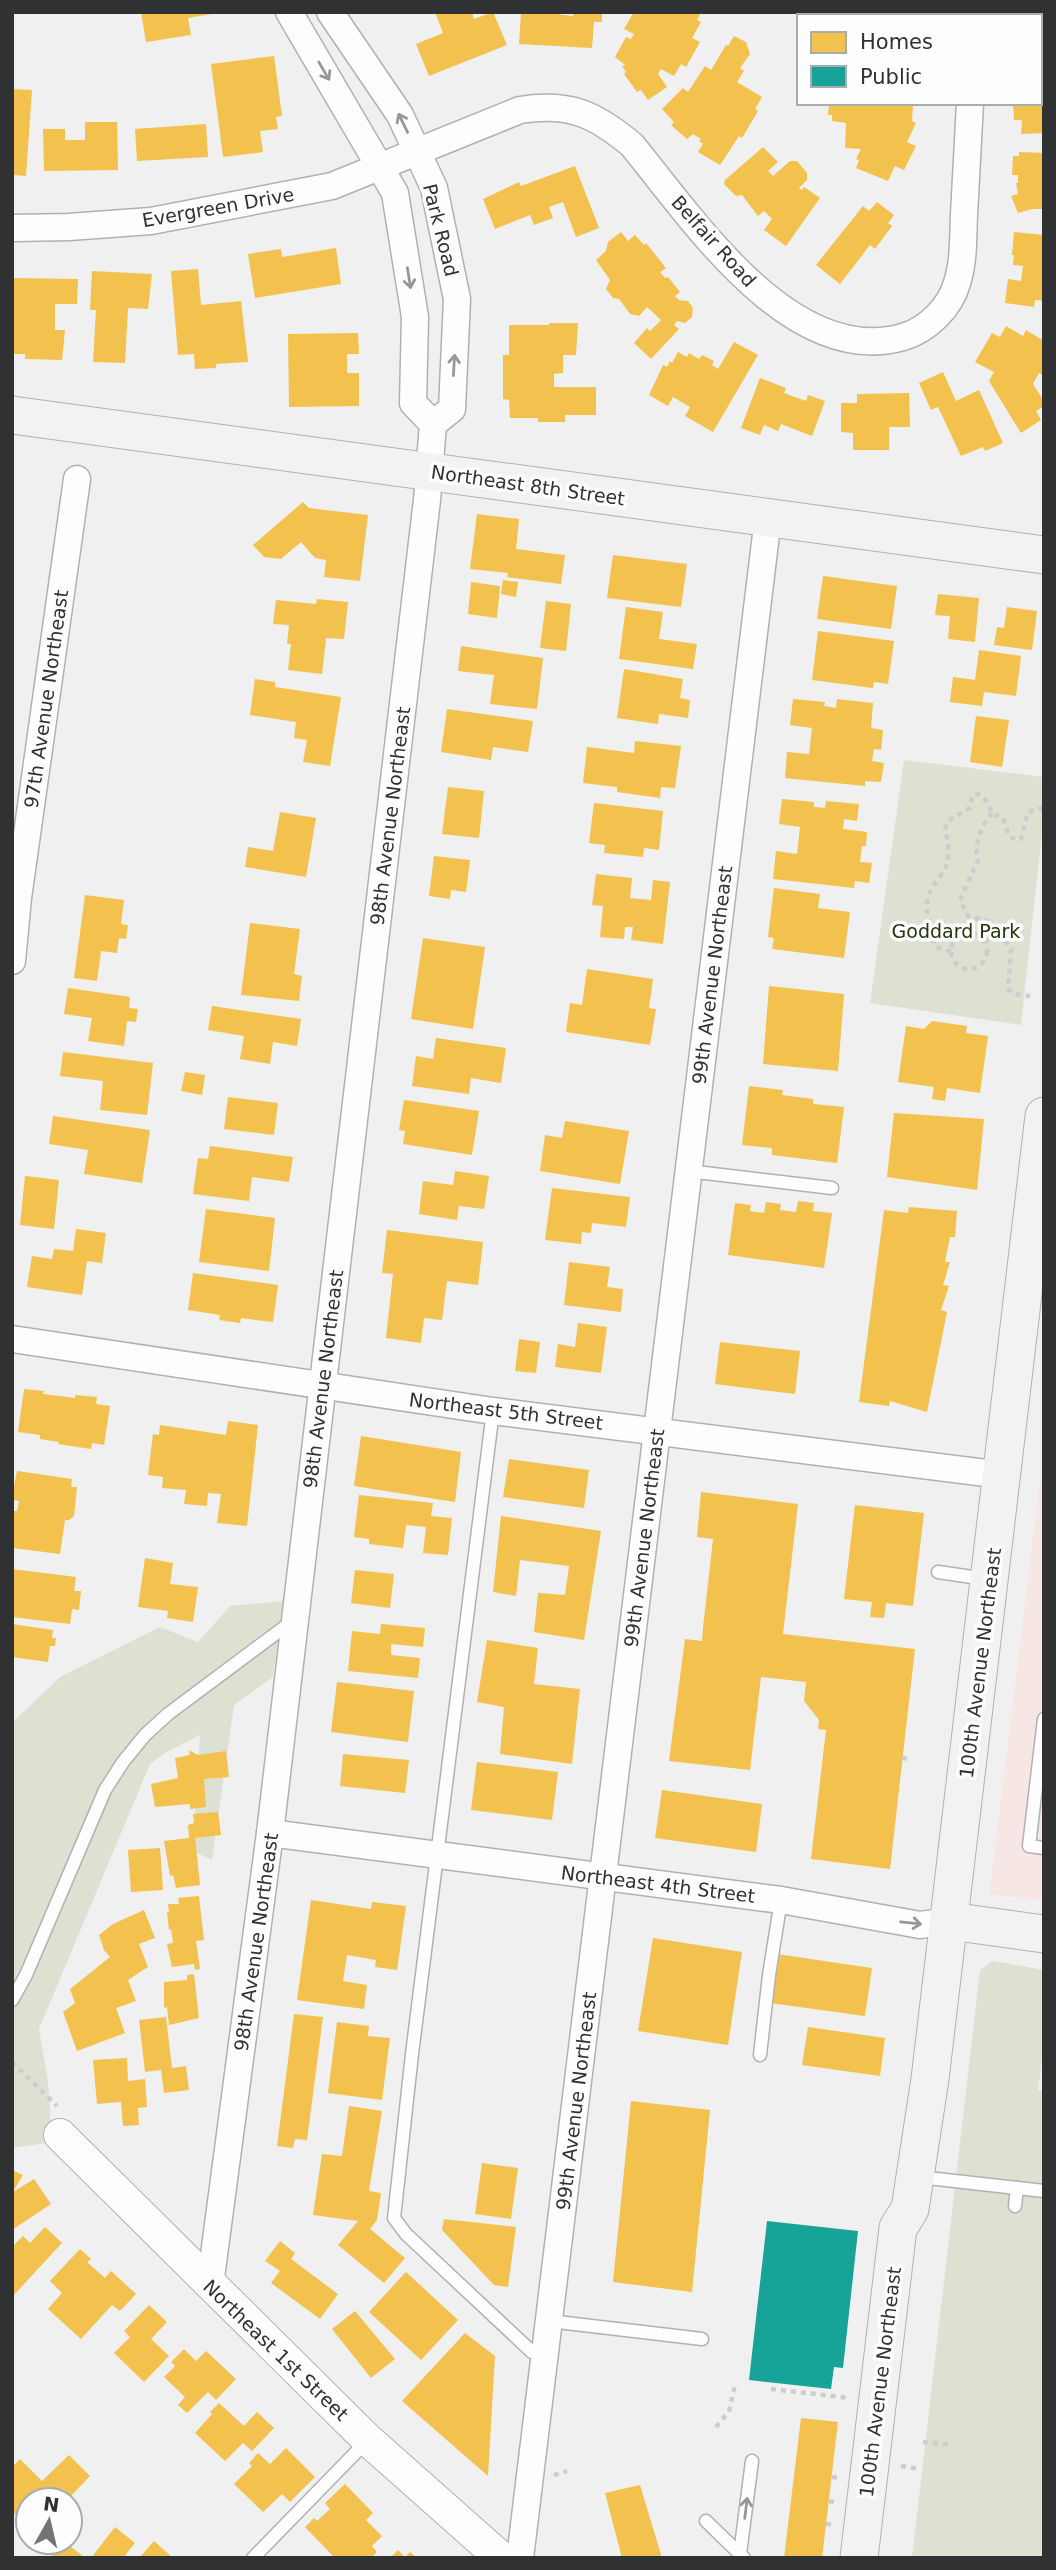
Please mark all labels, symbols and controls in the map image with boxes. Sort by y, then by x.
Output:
legend [797,14,1042,105]
text: Homes [860,30,933,54]
one-way arrow [317,61,331,81]
text: Public [860,65,922,89]
one-way arrow [396,113,409,134]
street label: Park Road [419,181,463,279]
street label: Evergreen Drive [140,183,296,231]
street label: Belfair Road [667,191,761,291]
one-way arrow [403,266,416,289]
one-way arrow [448,355,461,377]
street label: Northeast 8th Street [430,461,626,509]
street label: 97th Avenue Northeast [20,588,72,810]
street label: 98th Avenue Northeast [366,705,414,927]
street label: 99th Avenue Northeast [688,864,736,1086]
park label: Goddard Park [892,920,1020,942]
street label: 98th Avenue Northeast [299,1268,347,1490]
street label: Northeast 5th Street [408,1388,604,1434]
street label: 99th Avenue Northeast [620,1427,668,1649]
street label: 100th Avenue Northeast [955,1546,1005,1780]
street label: 98th Avenue Northeast [230,1831,282,2053]
street label: Northeast 4th Street [560,1861,756,1907]
one-way arrow [899,1917,922,1930]
street label: 99th Avenue Northeast [552,1990,600,2212]
street label: 100th Avenue Northeast [855,2265,905,2499]
street label: Northeast 1st Street [199,2275,353,2425]
north arrow [14,2486,84,2556]
text: N [42,2492,61,2516]
one-way arrow [740,2497,753,2520]

